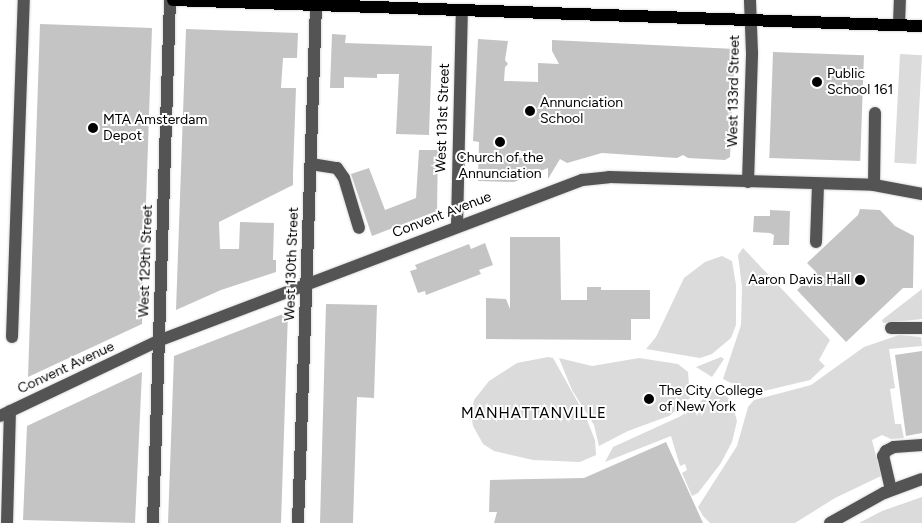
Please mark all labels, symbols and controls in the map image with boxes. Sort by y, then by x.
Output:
street label: West 133rd Street [725,35,743,147]
street label: West 131st Street [433,63,453,173]
place label: Public School 161 [827,66,893,98]
marker: Public School 161 [811,76,823,88]
place label: Annunciation School [540,95,623,128]
marker: Annunciation School [524,105,536,117]
place label: MTA Amsterdam Depot [103,112,207,144]
marker: MTA Amsterdam Depot [87,122,99,134]
marker: Church of the Annunciation [494,136,506,148]
place label: Church of the Annunciation [457,150,543,182]
street label: Convent Avenue [390,188,494,242]
street label: West 129th Street [136,204,156,318]
street label: West 130th Street [282,207,302,321]
place label: Aaron Davis Hall [748,272,850,288]
marker: Aaron Davis Hall [854,274,866,286]
street label: Convent Avenue [15,338,117,398]
place label: The City College of New York [659,383,763,416]
marker: The City College of New York [643,393,655,405]
district label: MANHATTANVILLE [459,405,609,423]

